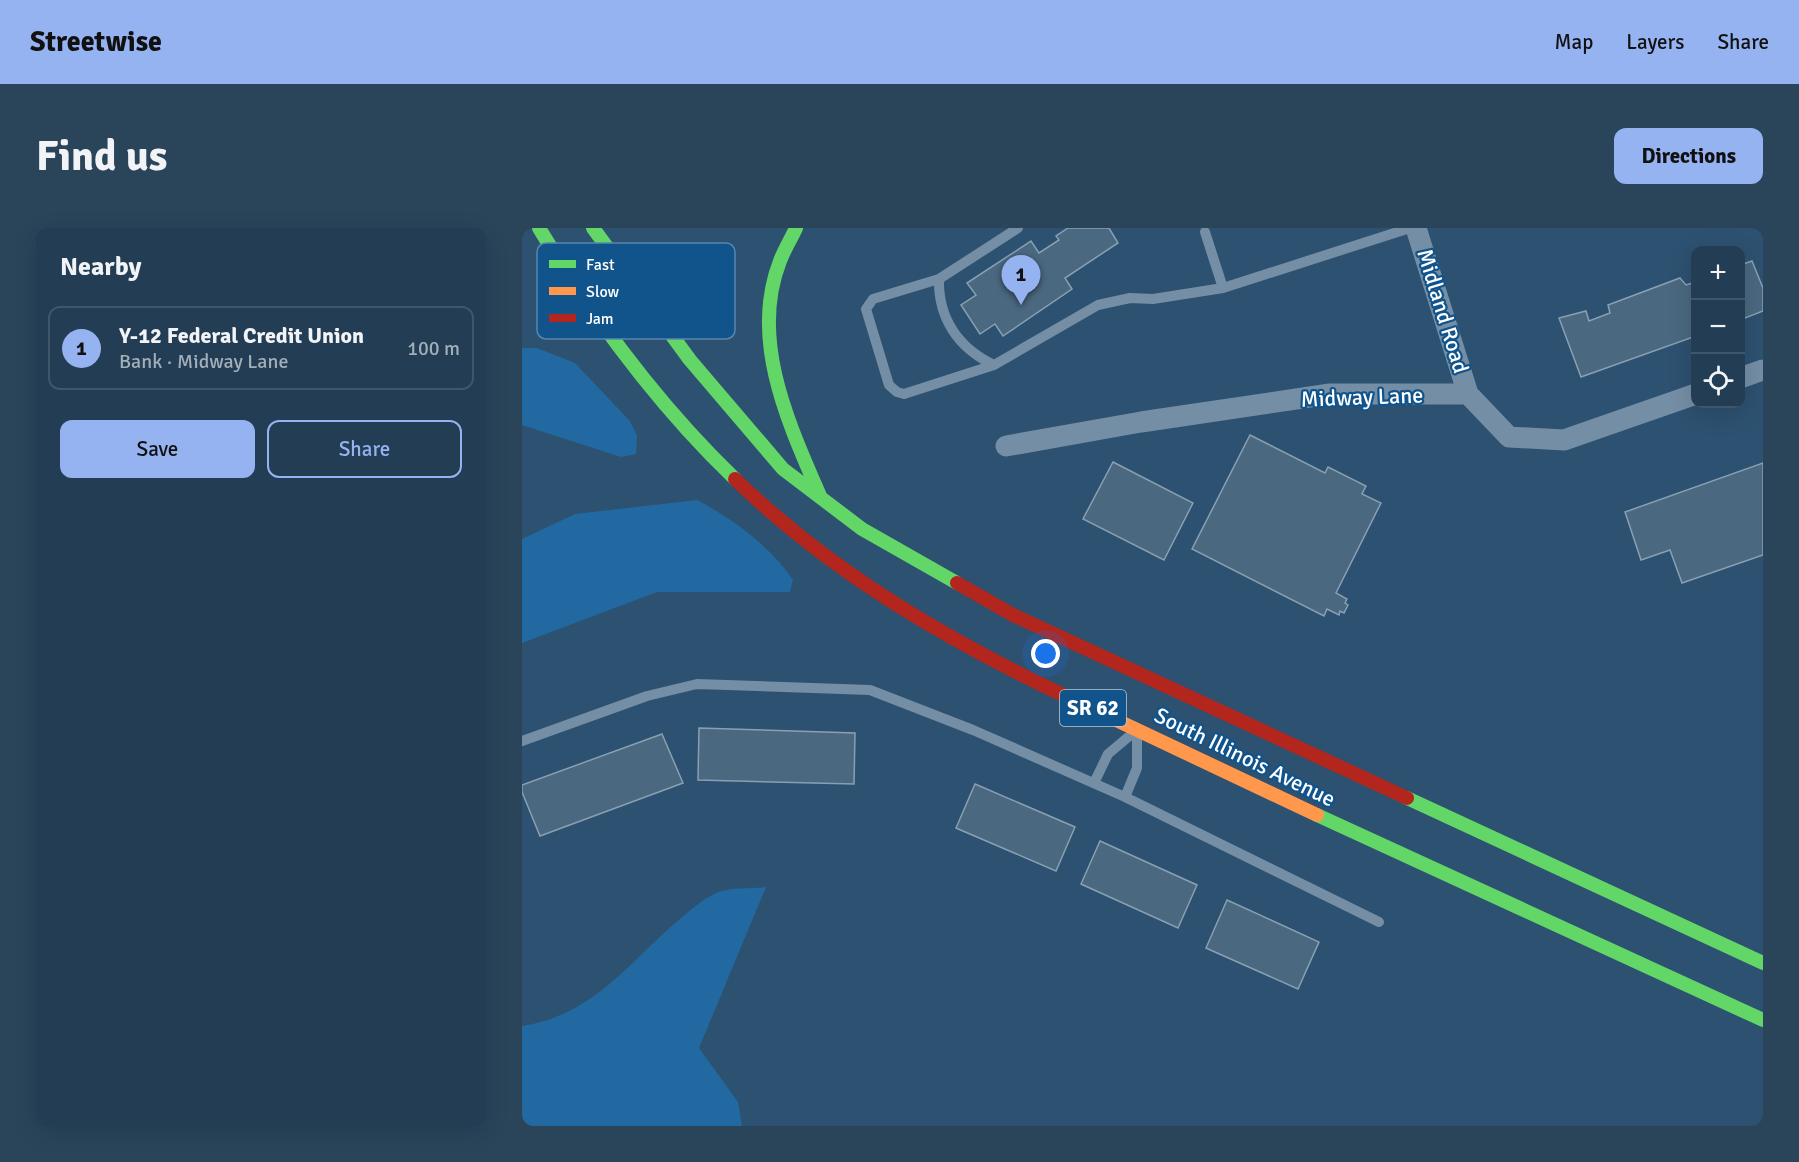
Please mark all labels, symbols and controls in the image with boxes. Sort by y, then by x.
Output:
text: Streetwise [30,25,162,59]
text: Map [1555,29,1593,55]
text: Layers [1626,29,1684,55]
text: Share [1717,29,1769,55]
button: Directions [1614,128,1763,184]
text: Find us [36,131,167,182]
legend [537,243,735,339]
street label: Midland Road [1411,246,1475,376]
map controls [1691,246,1745,408]
button: + [1691,246,1745,300]
text: Nearby [60,251,141,283]
text: Fast [586,255,615,275]
pin: 1 [1002,256,1040,305]
text: Slow [586,282,620,302]
button: − [1691,300,1745,354]
text: Jam [586,309,614,329]
text: Y-12 Federal Credit Union [119,322,364,349]
text: 1 [76,336,87,361]
text: 100 m [407,336,460,361]
text: Bank · Midway Lane [119,349,288,374]
button: locate [1691,354,1745,408]
street label: Midway Lane [1300,381,1424,413]
button: Save [60,420,255,478]
button: Share [267,420,462,478]
your location [1031,639,1060,668]
road number: SR 62 [1060,690,1126,726]
street label: South Illinois Avenue [1150,701,1340,813]

